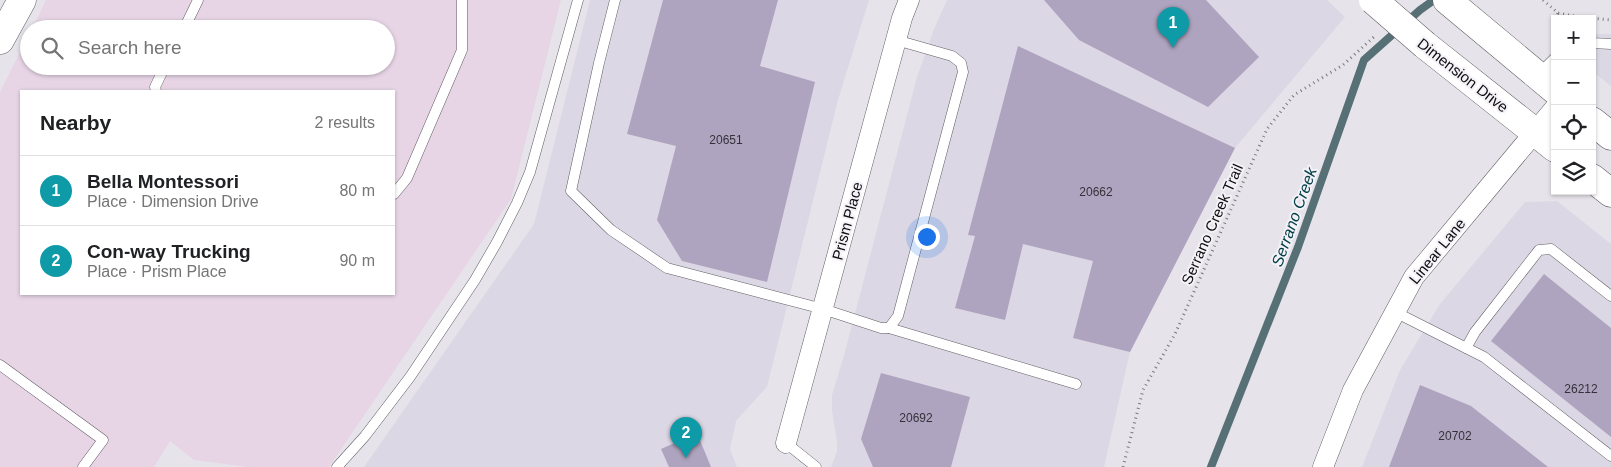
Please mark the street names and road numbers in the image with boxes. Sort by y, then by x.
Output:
street label: Dimension Drive [1414,34,1512,116]
street label: Serrano Creek Trail [1178,161,1246,287]
street label: Prism Place [828,180,866,262]
street label: Linear Lane [1405,215,1469,287]

